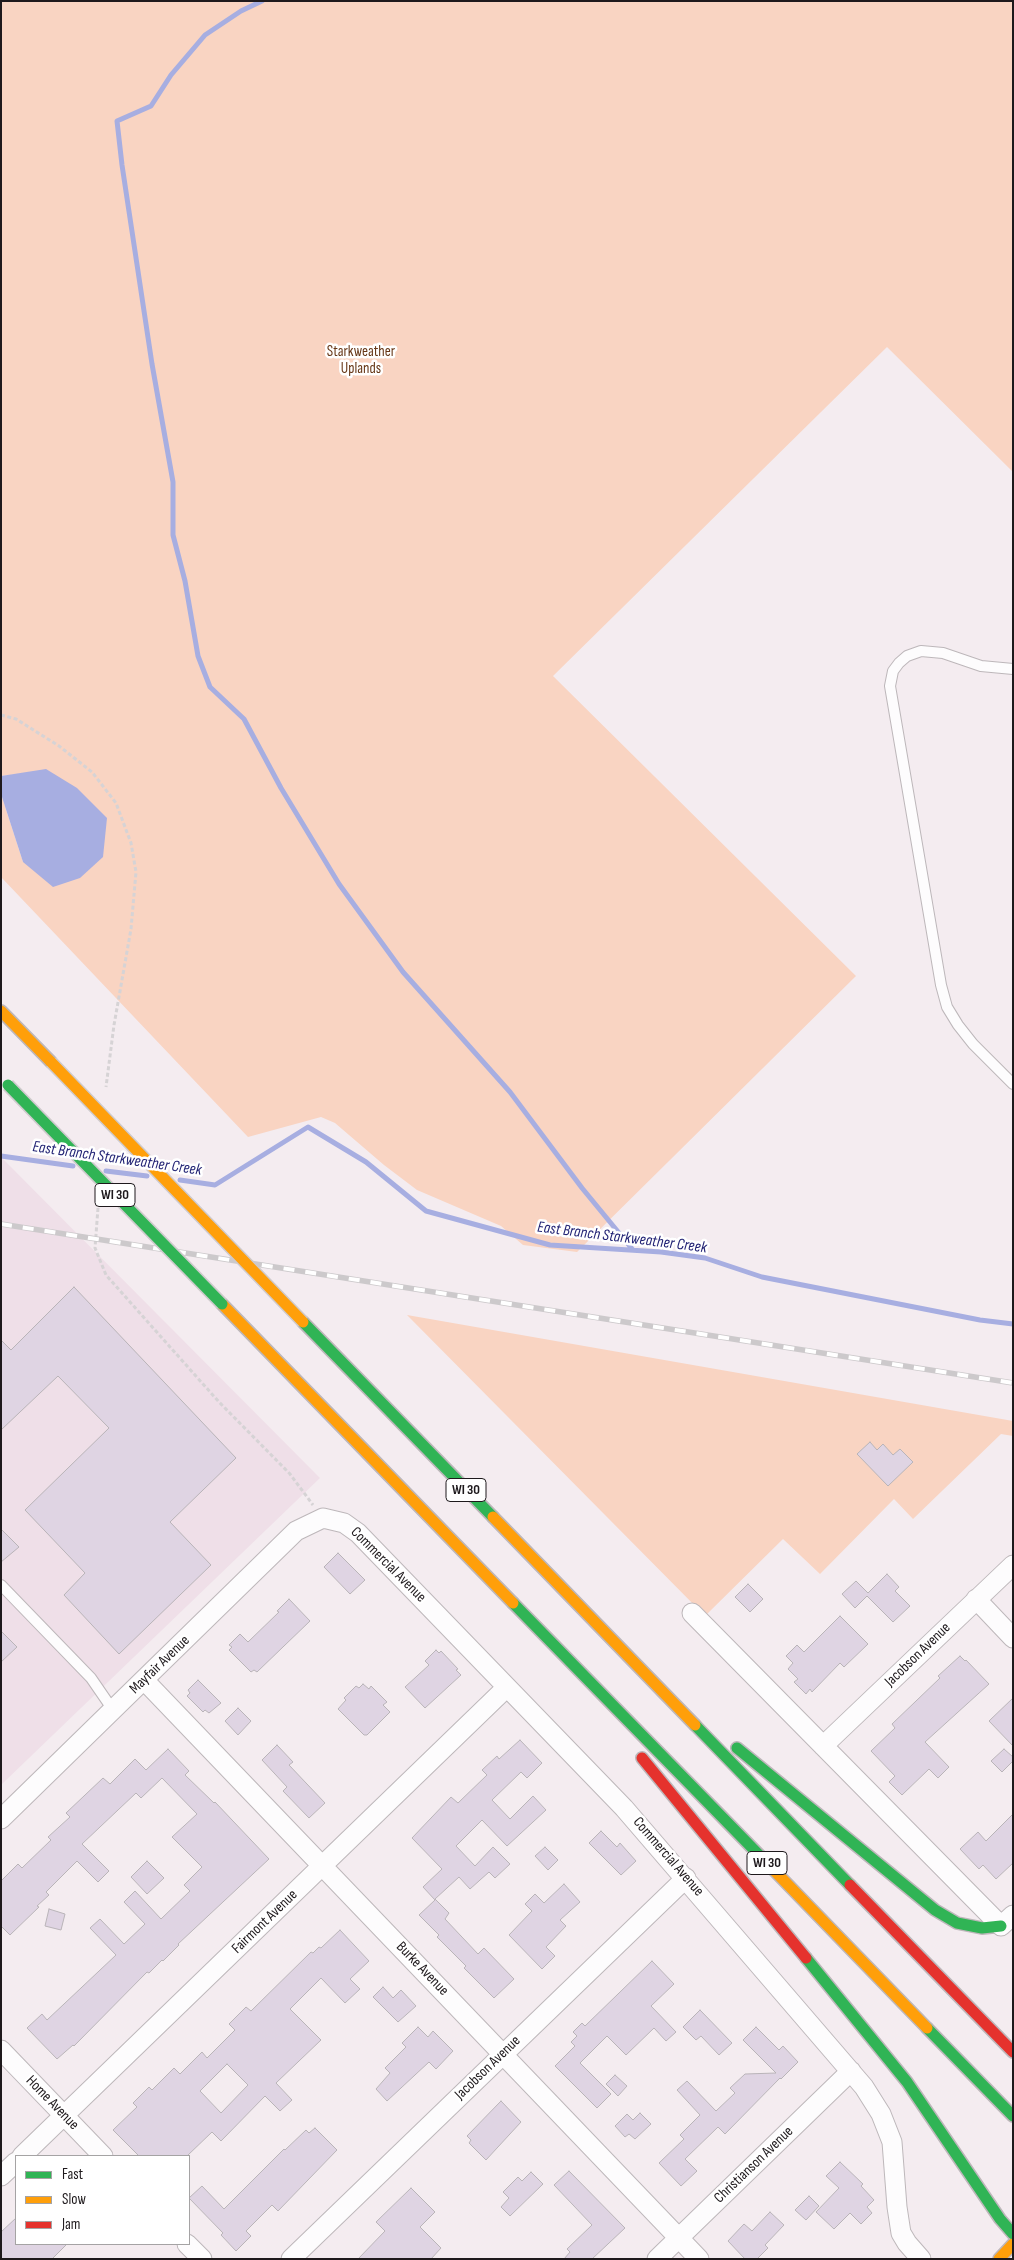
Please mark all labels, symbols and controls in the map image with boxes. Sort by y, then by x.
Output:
park label: Starkweather Uplands [327,343,395,378]
water label: East Branch Starkweather Creek [31,1138,203,1180]
road number: WI 30 [95,1184,135,1206]
water label: East Branch Starkweather Creek [536,1218,708,1258]
road number: WI 30 [446,1478,486,1502]
street label: Commercial Avenue [347,1524,429,1606]
street label: Jacobson Avenue [881,1619,955,1691]
street label: Mayfair Avenue [126,1632,194,1698]
street label: Commercial Avenue [629,1814,707,1900]
road number: WI 30 [747,1852,787,1875]
street label: Fairmont Avenue [228,1886,302,1958]
street label: Burke Avenue [392,1938,452,2000]
street label: Jacobson Avenue [451,2032,525,2104]
street label: Home Avenue [22,2072,82,2134]
street label: Christianson Avenue [711,2123,797,2207]
legend [15,2155,190,2245]
text: Fast [62,2165,83,2184]
text: Slow [62,2190,86,2209]
text: Jam [62,2215,80,2234]

